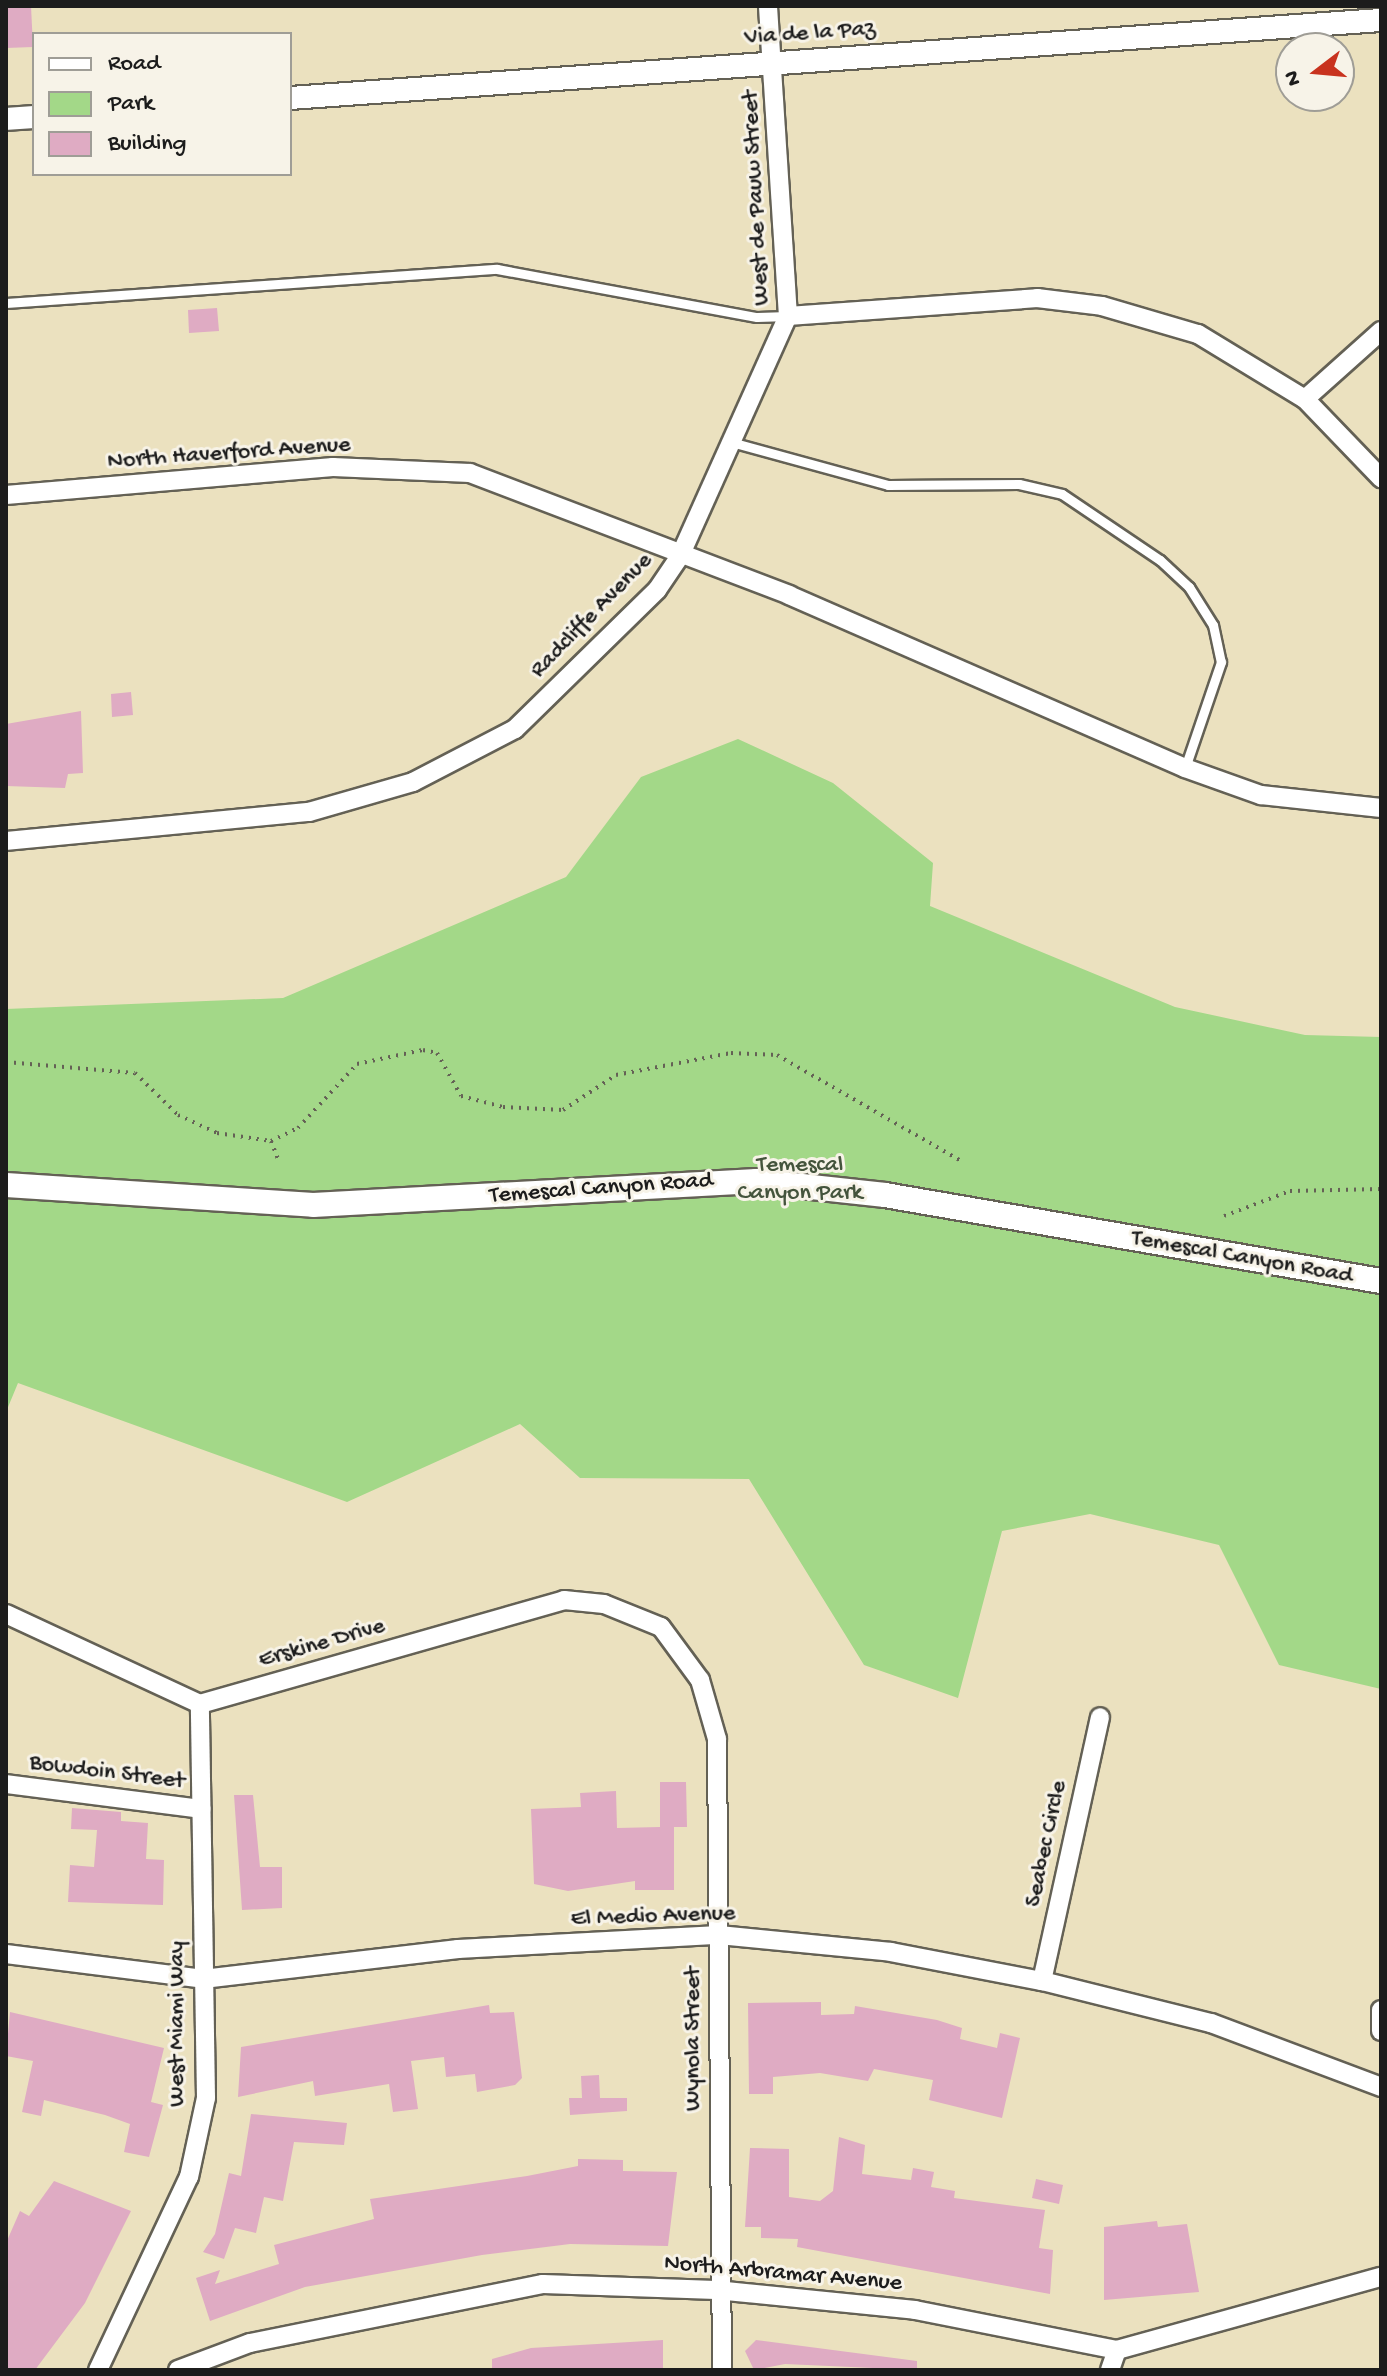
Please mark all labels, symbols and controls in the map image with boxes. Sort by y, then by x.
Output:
street label: Via de la Paz [744,15,876,53]
legend [32,32,292,176]
north arrow [1275,32,1355,112]
text: Road [108,50,160,79]
text: N [1279,68,1308,89]
text: Park [108,90,154,119]
street label: West de Pauw Street [737,90,777,306]
text: Building [108,130,186,159]
street label: North Haverford Avenue [106,431,352,477]
street label: Radcliffe Avenue [525,547,659,685]
park label: Temescal Canyon Park [738,1152,862,1208]
street label: Temescal Canyon Road [488,1167,714,1211]
street label: Temescal Canyon Road [1129,1224,1355,1292]
street label: Erskine Drive [256,1612,388,1676]
street label: Bowdoin Street [28,1749,186,1797]
street label: Seabec Circle [1020,1778,1074,1910]
street label: El Medio Avenue [570,1900,736,1934]
street label: West Miami Way [164,1941,192,2107]
street label: Wynola Street [680,1967,708,2111]
street label: North Arbramar Avenue [663,2249,903,2299]

